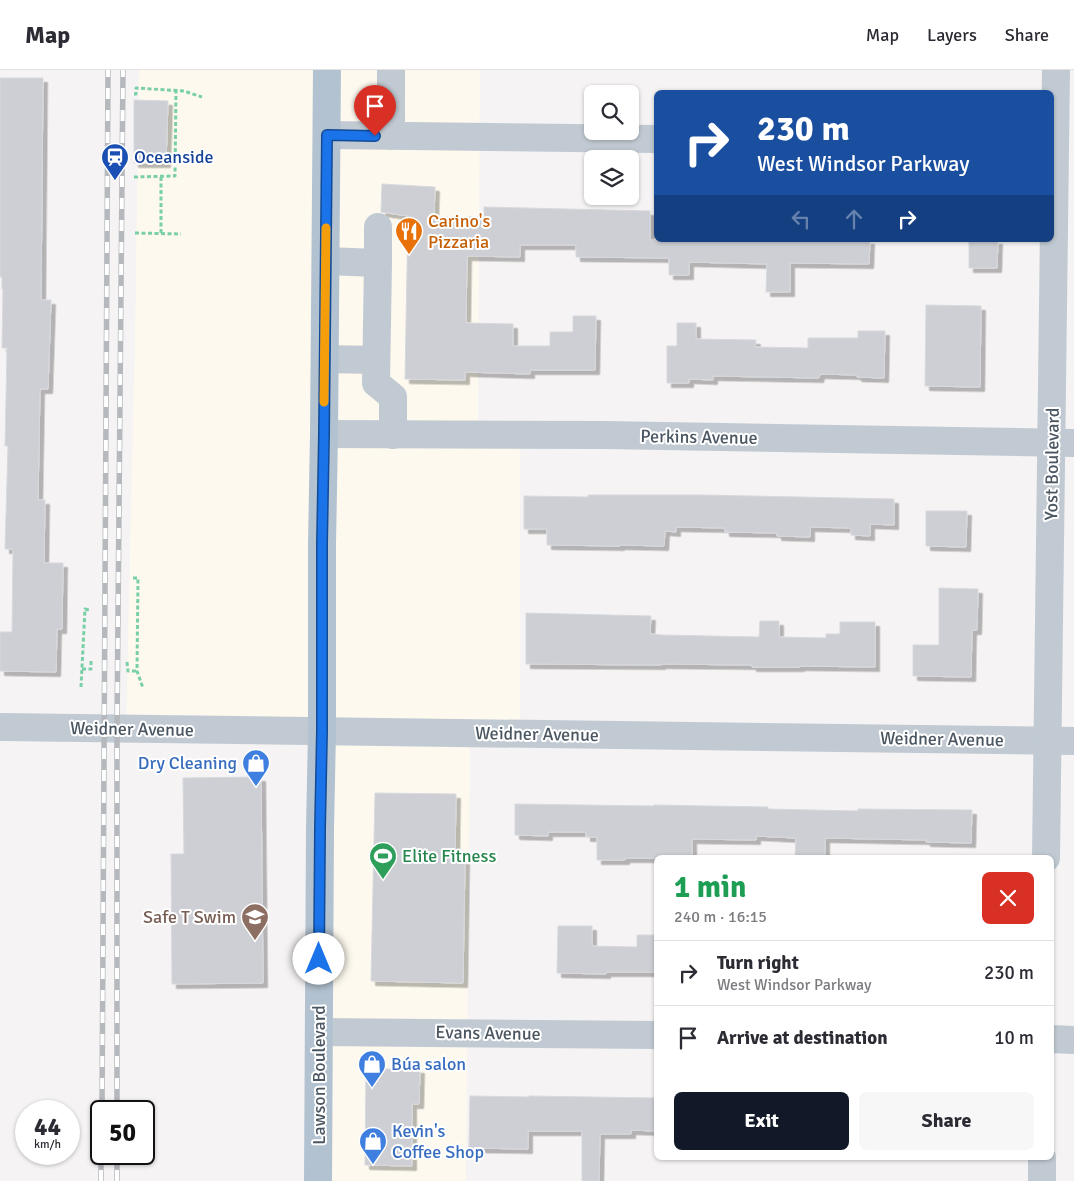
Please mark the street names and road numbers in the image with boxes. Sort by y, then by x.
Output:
street label: Yost Boulevard [1040,407,1064,521]
street label: Perkins Avenue [640,425,758,449]
street label: Weidner Avenue [70,717,194,741]
street label: Weidner Avenue [475,722,599,746]
street label: Weidner Avenue [880,727,1004,751]
street label: Lawson Boulevard [308,1005,330,1145]
street label: Evans Avenue [435,1021,541,1045]

